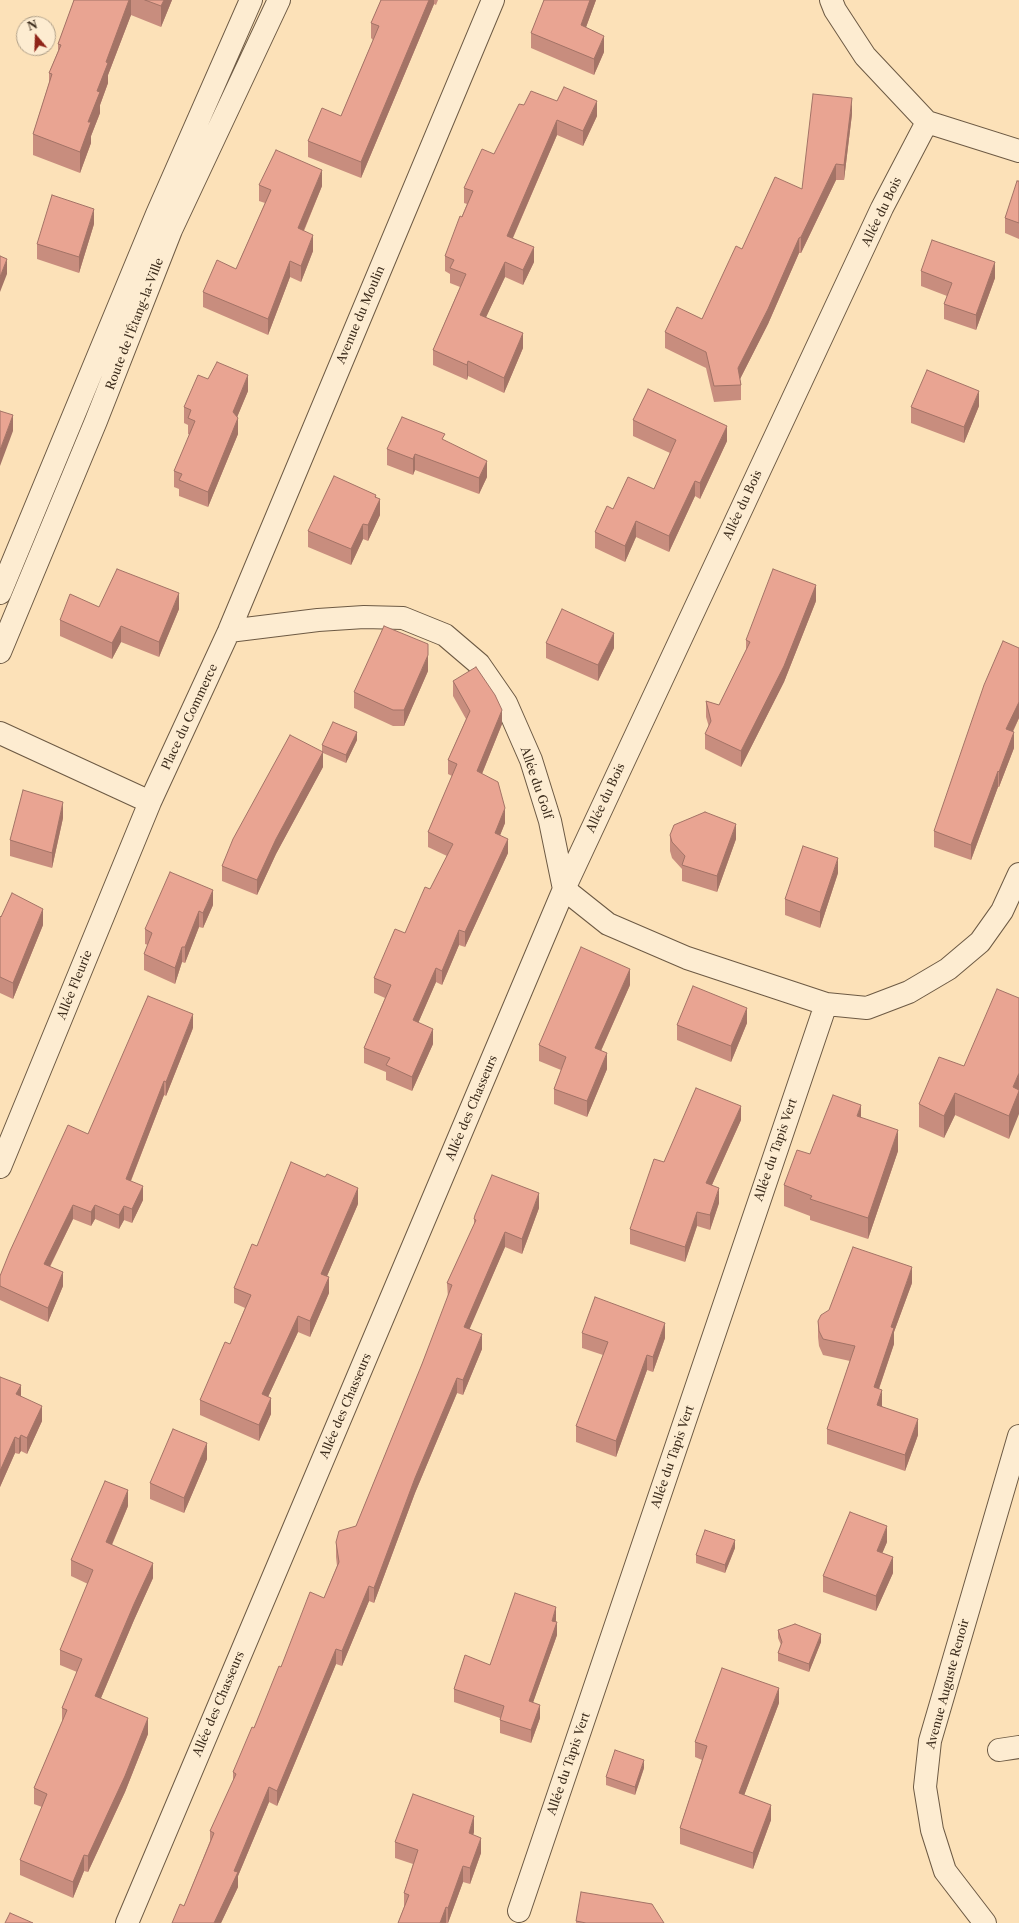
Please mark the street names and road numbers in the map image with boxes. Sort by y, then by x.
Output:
street label: Allée du Bois [859,175,905,249]
street label: Route de l'Étang-la-Ville [103,256,167,392]
street label: Avenue du Moulin [334,264,388,366]
street label: Allée du Bois [721,468,765,542]
street label: Place du Commerce [159,662,221,772]
street label: Allée du Golf [517,745,555,821]
street label: Allée du Bois [584,761,628,835]
street label: Allée Fleurie [55,948,95,1022]
street label: Allée des Chasseurs [443,1053,501,1163]
street label: Allée du Tapis Vert [752,1097,800,1203]
street label: Allée des Chasseurs [317,1351,375,1461]
street label: Allée du Tapis Vert [649,1404,697,1510]
street label: Avenue Auguste Renoir [924,1617,972,1751]
street label: Allée des Chasseurs [190,1649,248,1759]
street label: Allée du Tapis Vert [545,1711,593,1817]

